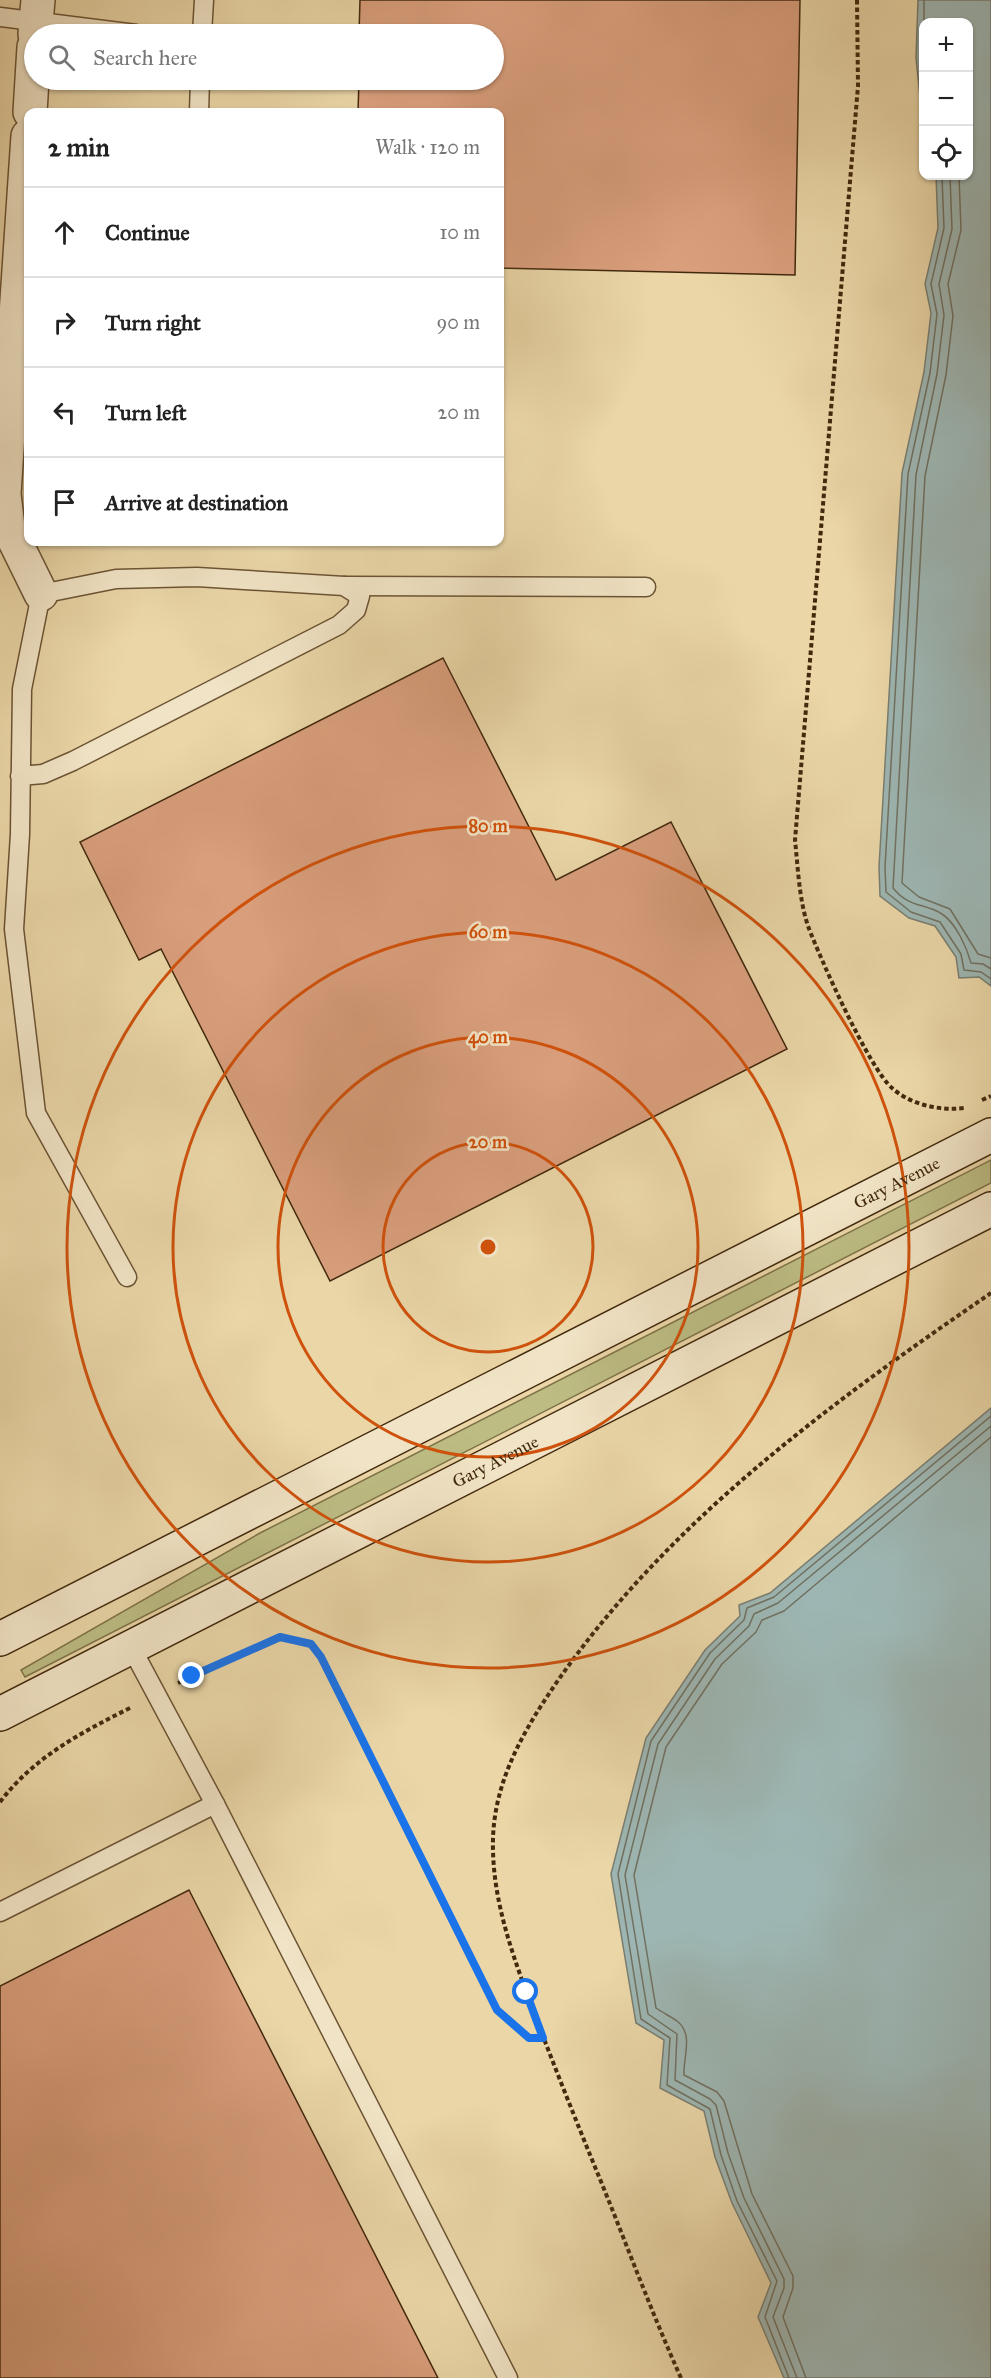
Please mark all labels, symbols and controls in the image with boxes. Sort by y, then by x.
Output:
map controls [919,18,973,180]
button: + [919,18,973,72]
search box [24,24,504,90]
icon: search [45,41,78,74]
text: Search here [93,44,197,71]
button: − [919,72,973,126]
button: locate [919,126,973,180]
text: 2 min [48,131,109,163]
text: Walk · 120 m [375,135,480,159]
icon: ahead [48,216,81,249]
text: Continue [105,219,190,246]
text: 10 m [439,220,480,244]
icon: right [48,306,81,339]
text: Turn right [105,309,201,336]
text: 90 m [437,310,480,334]
icon: left [48,396,81,429]
text: Turn left [105,399,187,426]
text: 20 m [437,400,480,424]
icon: arrive [48,486,81,519]
text: Arrive at destination [105,489,288,516]
text: 80 m [468,815,508,837]
text: 60 m [469,921,508,943]
text: 40 m [468,1026,509,1049]
text: 20 m [469,1131,508,1153]
street label: Gary Avenue [850,1152,944,1214]
centre of rings [478,1237,498,1257]
street label: Gary Avenue [449,1430,542,1493]
route end [178,1662,204,1688]
route start [512,1978,538,2004]

